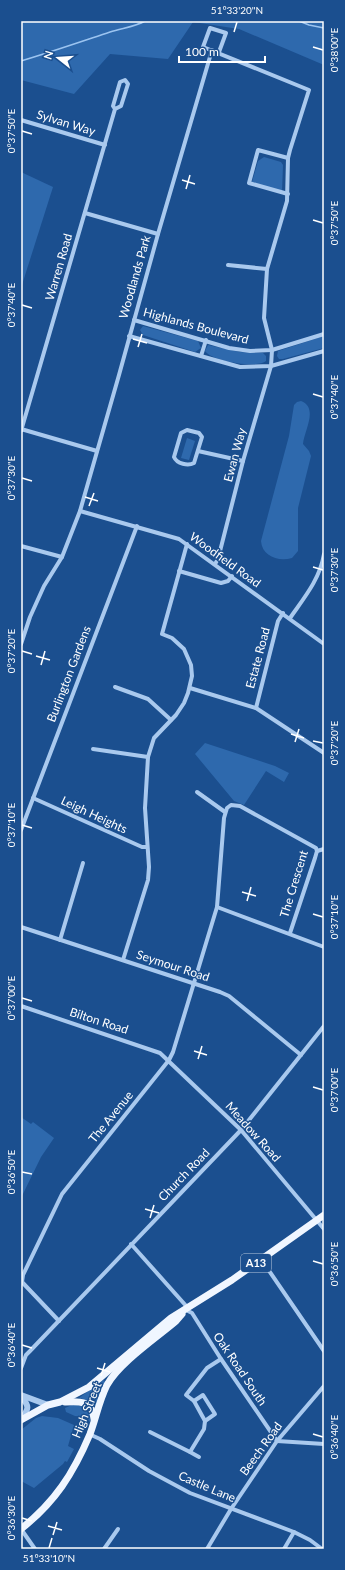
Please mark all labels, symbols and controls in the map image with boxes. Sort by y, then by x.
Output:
text: 51°33'20"N [211,4,263,16]
text: 0°38'00"E [328,27,340,72]
north arrow [38,38,78,78]
scale bar [179,38,265,64]
text: 100 m [185,44,219,59]
text: N [41,49,55,61]
street label: Sylvan Way [35,106,98,139]
text: 0°37'50"E [5,108,17,153]
text: 0°37'50"E [328,200,340,245]
street label: Warren Road [42,232,75,302]
street label: Woodlands Park [115,233,154,320]
text: 0°37'40"E [5,282,17,327]
street label: Highlands Boulevard [142,304,250,347]
text: 0°37'40"E [328,374,340,419]
street label: Ewan Way [220,425,249,484]
text: 0°37'30"E [5,455,17,500]
street label: Woodfield Road [187,529,264,591]
text: 0°37'30"E [328,547,340,592]
street label: Burlington Gardens [43,624,94,724]
street label: Estate Road [242,626,273,690]
text: 0°37'20"E [5,628,17,673]
text: 0°37'20"E [328,720,340,765]
street label: Leigh Heights [59,793,130,836]
text: 0°37'10"E [5,802,17,847]
street label: The Crescent [276,848,311,919]
text: 0°37'10"E [328,894,340,939]
street label: Seymour Road [135,947,212,984]
text: 0°37'00"E [5,975,17,1020]
street label: Bilton Road [68,1004,130,1037]
text: 0°37'00"E [328,1067,340,1112]
street label: The Avenue [85,1088,136,1146]
street label: Meadow Road [223,1099,284,1165]
street label: Church Road [155,1145,213,1204]
text: 0°36'50"E [5,1149,17,1194]
text: 0°36'50"E [328,1241,340,1286]
road number: A13 [241,1254,271,1272]
text: 0°36'40"E [5,1322,17,1367]
street label: Oak Road South [210,1329,270,1408]
street label: High Street [68,1379,105,1440]
text: 0°36'40"E [328,1414,340,1459]
street label: Beech Road [236,1419,285,1478]
street label: Castle Lane [176,1468,238,1505]
text: 0°36'30"E [5,1495,17,1540]
text: 51°33'10"N [23,1552,75,1564]

